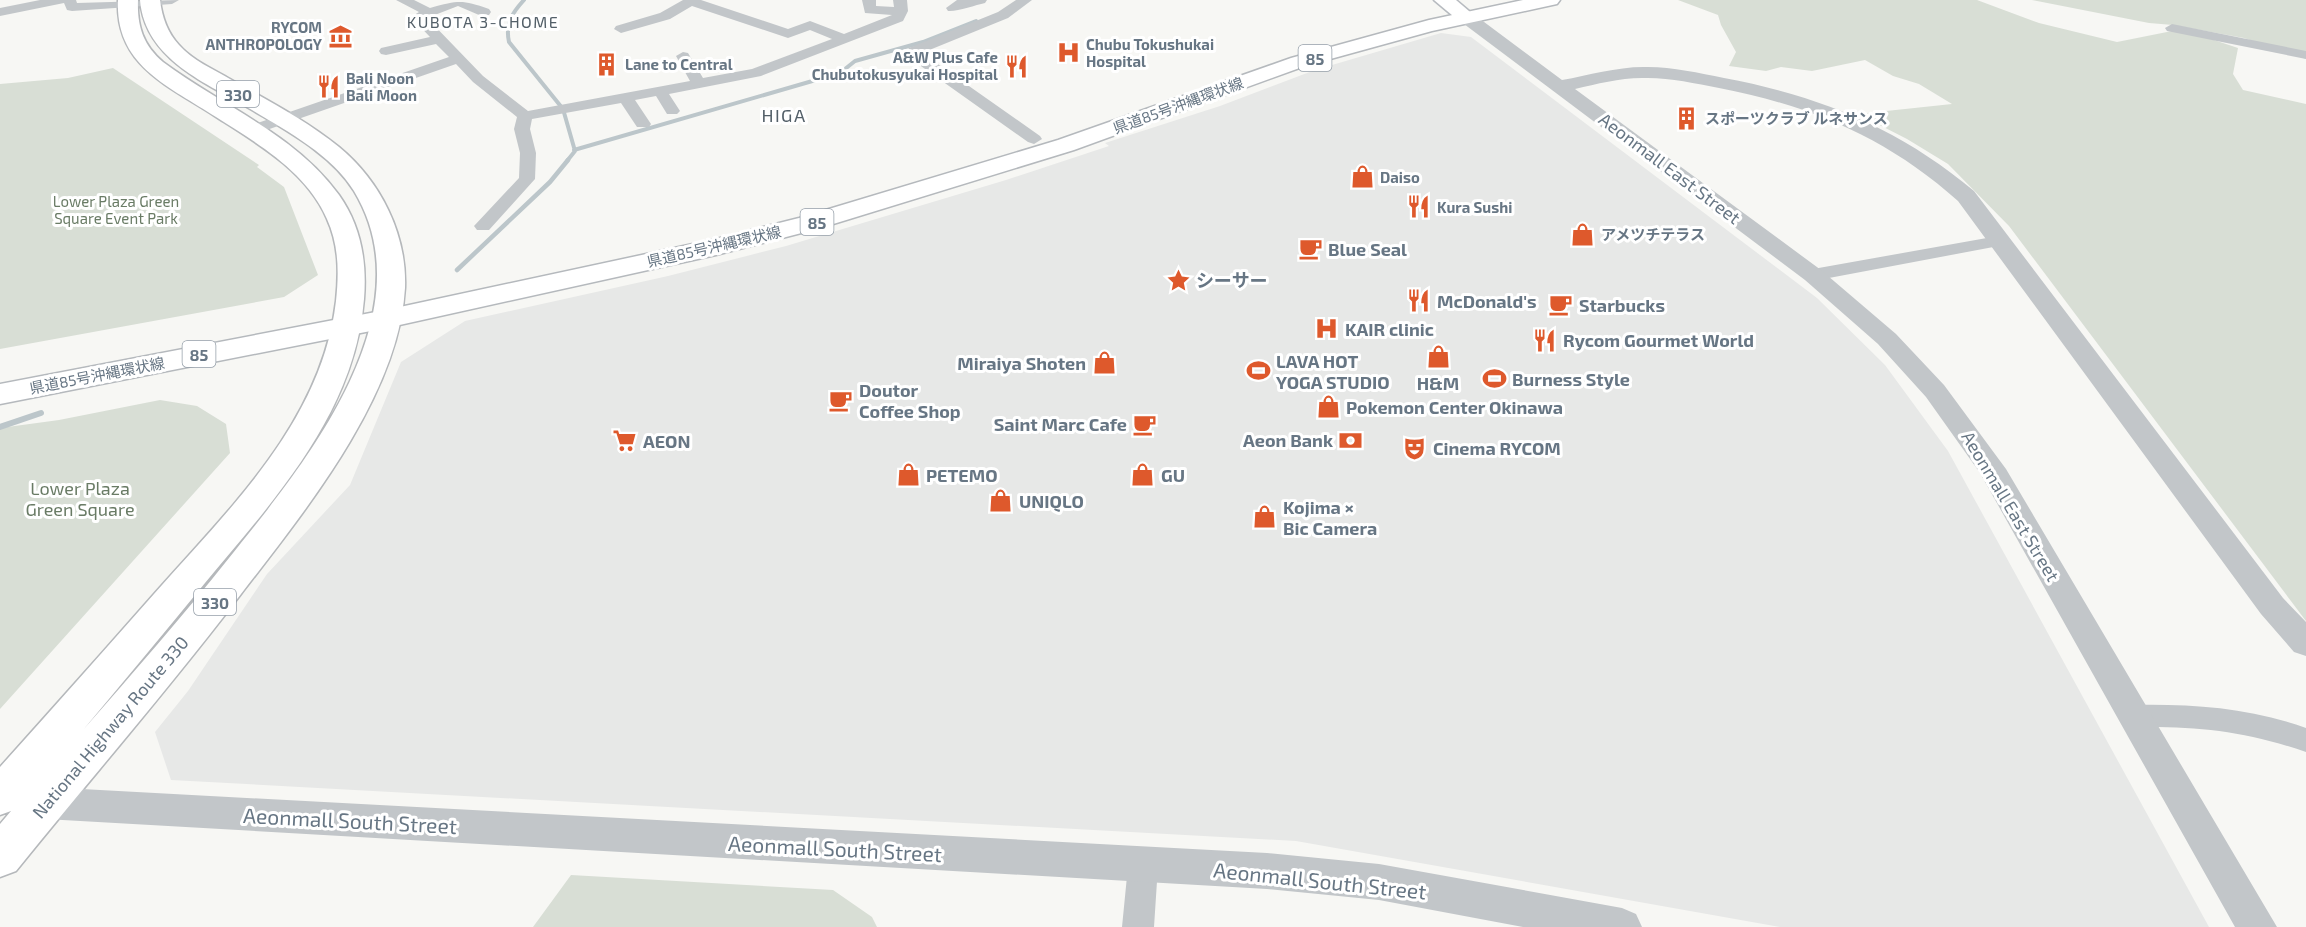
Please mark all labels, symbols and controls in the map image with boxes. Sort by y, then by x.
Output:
district label: KUBOTA 3-CHOME [407,12,559,31]
place label: RYCOM ANTHROPOLOGY [205,18,323,53]
museum icon: RYCOM ANTHROPOLOGY [327,23,353,49]
place label: Chubu Tokushukai Hospital [1086,35,1214,70]
hospital icon: Chubu Tokushukai Hospital [1055,40,1081,66]
road number: 85 [1298,45,1332,71]
place label: A&W Plus Cafe Chubutokusyukai Hospital [812,48,998,84]
building icon: Lane to Central [594,51,620,77]
restaurant icon: A&W Plus Cafe Chubutokusyukai Hospital [1003,53,1029,79]
place label: Lane to Central [625,55,733,73]
place label: Bali Noon Bali Moon [346,69,417,104]
street label: 県道85号沖縄環状線 [1110,73,1246,137]
restaurant icon: Bali Noon Bali Moon [315,74,341,100]
road number: 330 [217,81,259,107]
district label: HIGA [761,104,807,126]
building icon: スポーツクラブ ルネサンス [1674,105,1700,131]
street label: Aeonmall East Street [1595,108,1745,228]
place label: スポーツクラブ ルネサンス [1705,109,1888,127]
shop icon: Daiso [1349,164,1375,190]
place label: Daiso [1380,168,1420,186]
park label: Lower Plaza Green Square Event Park [53,192,179,227]
restaurant icon: Kura Sushi [1406,194,1432,220]
place label: Kura Sushi [1437,198,1512,216]
road number: 85 [800,209,834,235]
shop icon: アメツチテラス [1570,221,1596,247]
street label: 県道85号沖縄環状線 [645,222,783,270]
place label: アメツチテラス [1601,225,1705,243]
cafe icon: Blue Seal [1297,236,1323,262]
place label: Blue Seal [1328,238,1407,260]
place icon: シーサー [1165,267,1191,293]
place label: シーサー [1196,269,1268,291]
restaurant icon: McDonald's [1406,288,1432,314]
place label: McDonald's [1437,290,1537,312]
cafe icon: Starbucks [1548,292,1574,318]
place label: Starbucks [1579,294,1665,316]
hospital icon: KAIR clinic [1314,316,1340,342]
place label: KAIR clinic [1345,318,1434,340]
restaurant icon: Rycom Gourmet World [1532,327,1558,353]
place label: Rycom Gourmet World [1563,329,1754,351]
road number: 85 [182,341,216,367]
shop icon: H&M [1425,344,1451,370]
shop icon: Miraiya Shoten [1091,350,1117,376]
place label: LAVA HOT YOGA STUDIO [1276,350,1390,393]
place label: Miraiya Shoten [957,352,1086,374]
street label: 県道85号沖縄環状線 [28,353,166,397]
sports icon: LAVA HOT YOGA STUDIO [1245,358,1271,384]
sports icon: Burness Style [1481,366,1507,392]
place label: Burness Style [1512,368,1630,390]
place label: H&M [1417,372,1459,394]
place label: Doutor Coffee Shop [859,379,961,422]
cafe icon: Doutor Coffee Shop [828,387,854,413]
shop icon: Pokemon Center Okinawa [1315,394,1341,420]
place label: Pokemon Center Okinawa [1346,396,1563,418]
cafe icon: Saint Marc Cafe [1132,411,1158,437]
place label: Saint Marc Cafe [994,413,1127,435]
bank icon: Aeon Bank [1338,427,1364,453]
street label: Aeonmall East Street [1957,427,2065,585]
supermarket icon: AEON [612,428,638,454]
place label: Aeon Bank [1243,429,1333,451]
place label: AEON [643,430,690,452]
theatre icon: Cinema RYCOM [1402,435,1428,461]
place label: Cinema RYCOM [1433,437,1561,459]
shop icon: PETEMO [895,462,921,488]
shop icon: GU [1130,462,1156,488]
place label: PETEMO [926,464,998,486]
place label: GU [1161,464,1185,486]
park label: Lower Plaza Green Square [25,477,135,520]
shop icon: UNIQLO [988,488,1014,514]
place label: UNIQLO [1019,490,1084,512]
place label: Kojima × Bic Camera [1283,496,1377,539]
shop icon: Kojima × Bic Camera [1252,504,1278,530]
road number: 330 [194,589,236,615]
street label: National Highway Route 330 [27,631,193,823]
street label: Aeonmall South Street [243,802,457,838]
street label: Aeonmall South Street [728,830,942,866]
street label: Aeonmall South Street [1212,856,1428,904]

